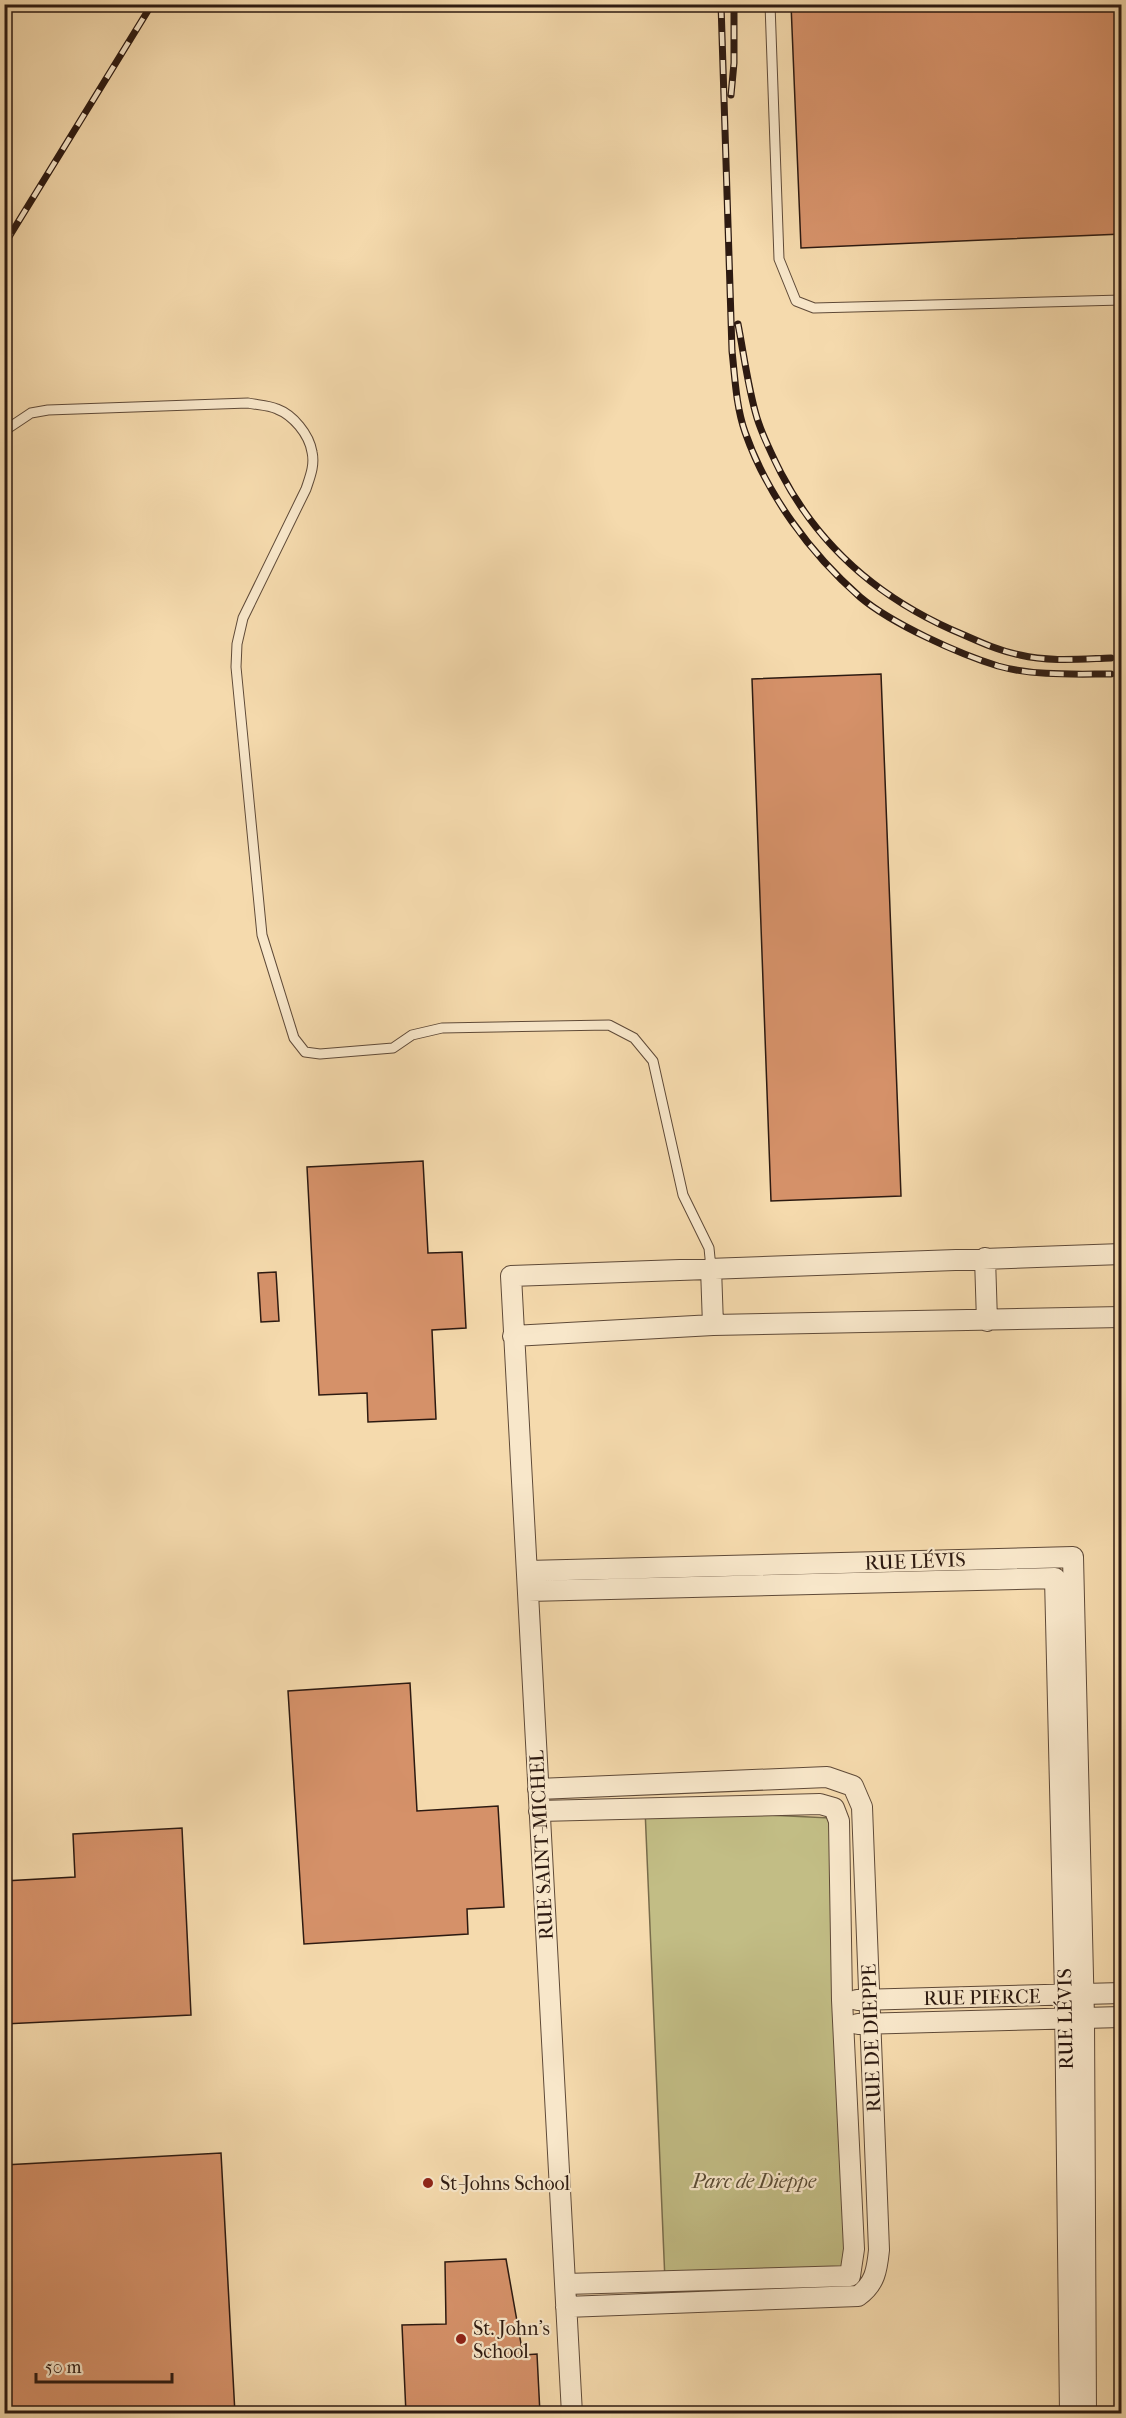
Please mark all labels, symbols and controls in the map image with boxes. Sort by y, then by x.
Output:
street label: RUE LÉVIS [864,1547,966,1575]
street label: RUE SAINT-MICHEL [525,1749,558,1941]
street label: RUE DE DIEPPE [857,1963,886,2113]
street label: RUE LÉVIS [1052,1968,1078,2070]
street label: RUE PIERCE [923,1985,1041,2010]
park label: Parc de Dieppe [691,2170,817,2193]
place label: St-Johns School [440,2172,571,2195]
marker: St-Johns School [421,2176,435,2190]
place label: St. John's School [473,2317,550,2363]
marker: St. John's School [454,2332,468,2346]
scale bar [36,2346,172,2384]
text: 50 m [45,2357,82,2378]

